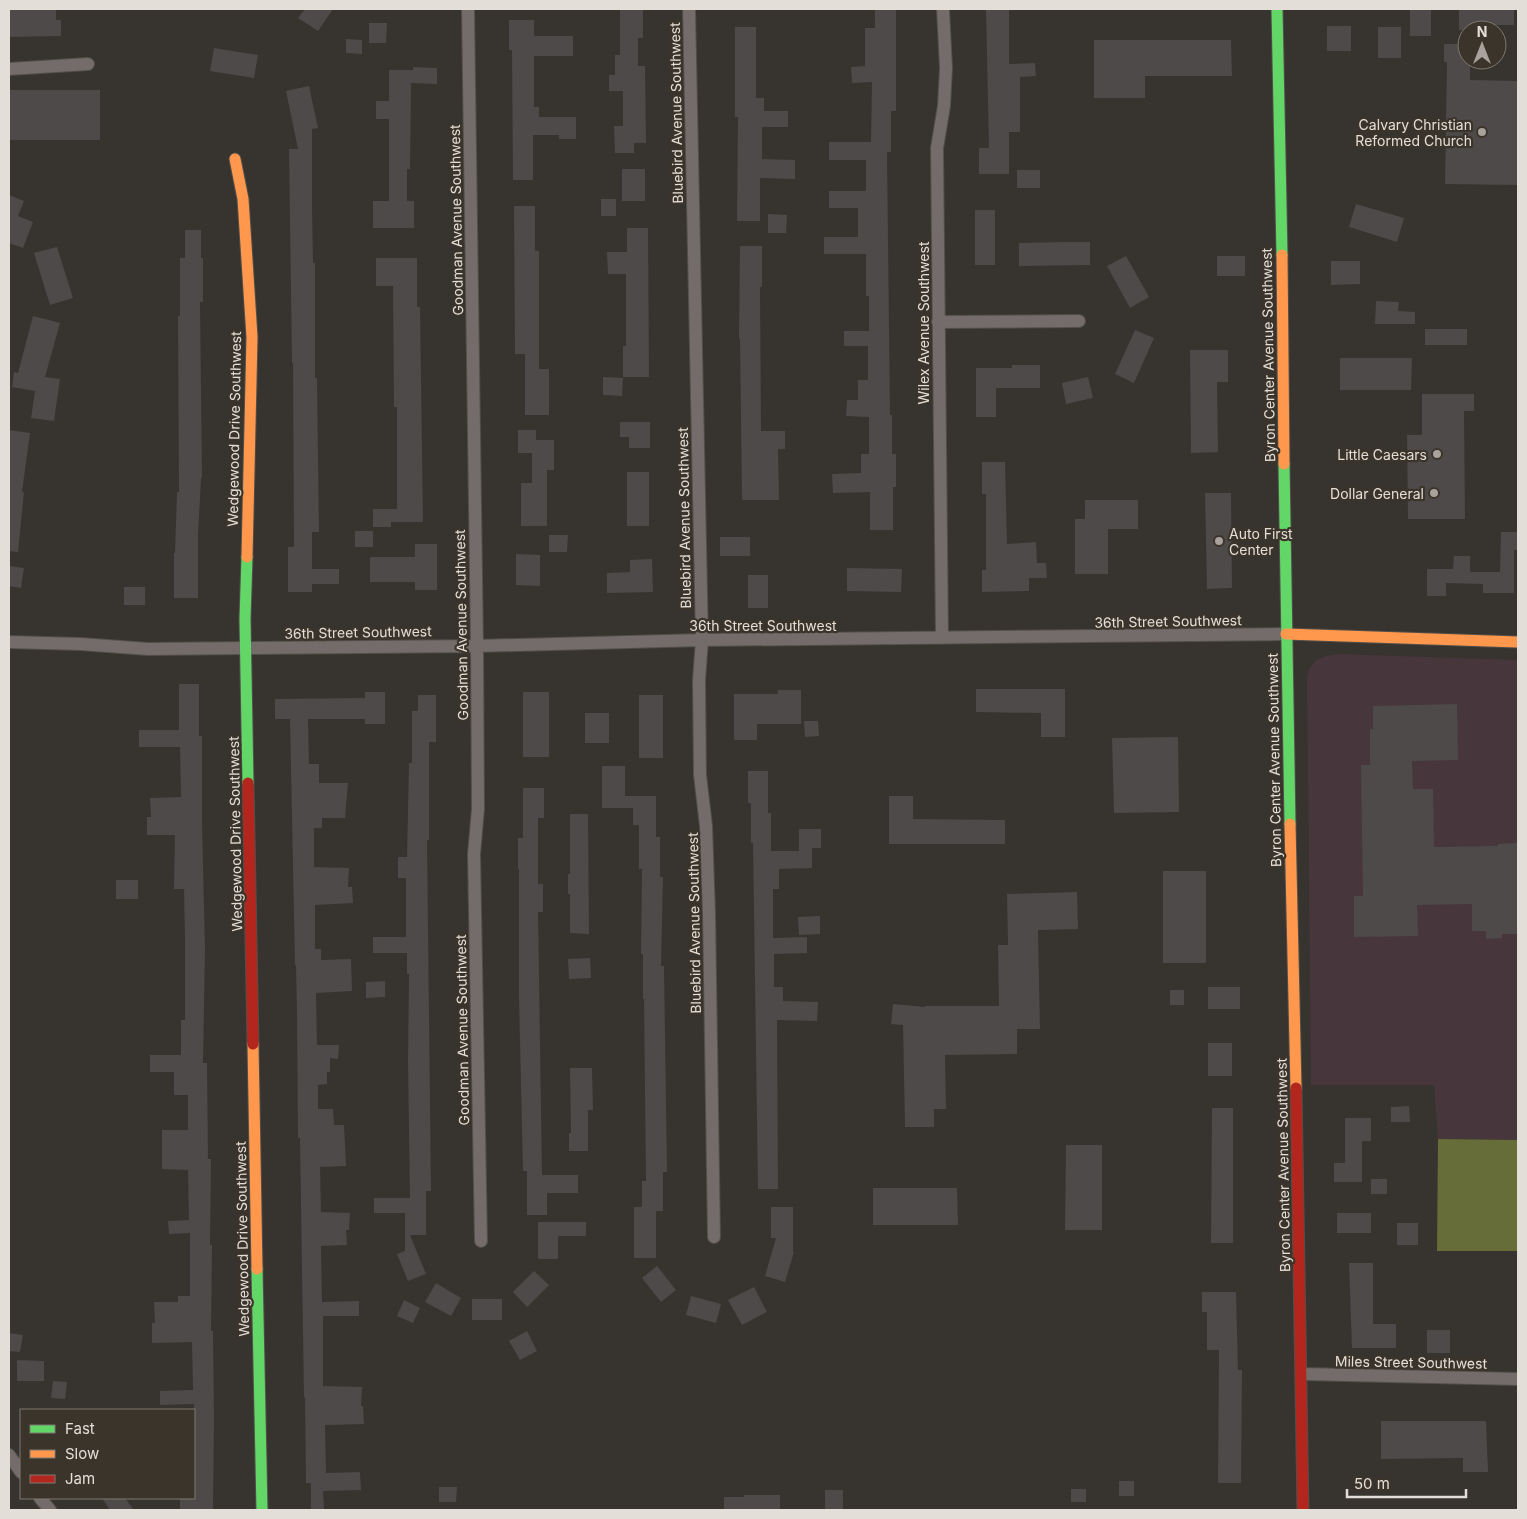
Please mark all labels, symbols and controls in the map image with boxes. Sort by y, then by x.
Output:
north arrow [1457,20,1507,70]
street label: Bluebird Avenue Southwest [666,22,686,204]
text: N [1477,23,1487,40]
place label: Calvary Christian Reformed Church [1355,116,1472,149]
street label: Goodman Avenue Southwest [446,124,466,316]
marker: Calvary Christian Reformed Church [1476,126,1488,138]
street label: Wilex Avenue Southwest [915,241,932,404]
street label: Byron Center Avenue Southwest [1258,247,1278,462]
street label: Wedgewood Drive Southwest [224,331,244,527]
street label: Bluebird Avenue Southwest [674,427,694,609]
place label: Little Caesars [1337,446,1427,463]
marker: Little Caesars [1431,448,1443,460]
place label: Dollar General [1330,485,1424,502]
marker: Dollar General [1428,487,1440,499]
place label: Auto First Center [1229,525,1293,558]
street label: Goodman Avenue Southwest [451,529,471,721]
marker: Auto First Center [1213,535,1225,547]
street label: 36th Street Southwest [1094,611,1242,631]
street label: 36th Street Southwest [689,617,837,634]
street label: 36th Street Southwest [284,622,432,642]
street label: Byron Center Avenue Southwest [1264,652,1284,867]
street label: Wedgewood Drive Southwest [225,736,245,932]
street label: Bluebird Avenue Southwest [684,832,704,1014]
street label: Goodman Avenue Southwest [452,934,472,1126]
street label: Byron Center Avenue Southwest [1273,1057,1293,1272]
street label: Wedgewood Drive Southwest [232,1141,252,1337]
street label: Miles Street Southwest [1335,1352,1488,1372]
legend [20,1409,195,1499]
text: Fast [65,1419,95,1438]
text: Slow [65,1444,99,1463]
scale bar [1347,1466,1466,1498]
text: Jam [65,1469,95,1488]
text: 50 m [1354,1474,1390,1493]

